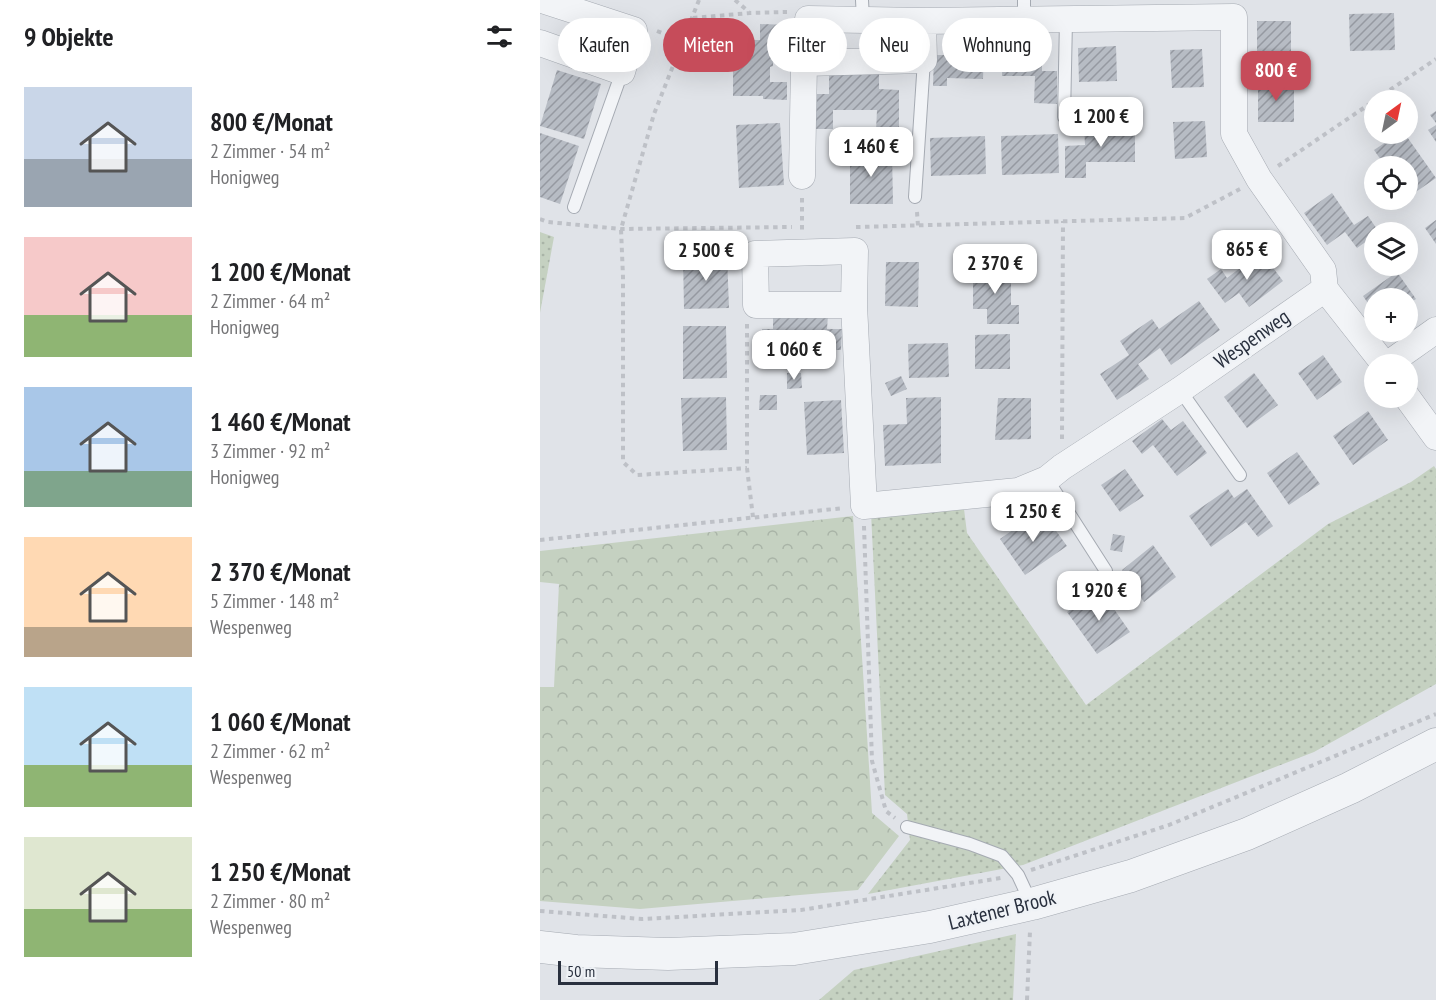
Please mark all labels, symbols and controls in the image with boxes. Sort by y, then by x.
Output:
chip: Kaufen [558,18,651,72]
chip: Mieten [663,18,755,72]
chip: Filter [767,18,847,72]
chip: Neu [859,18,930,72]
chip: Wohnung [942,18,1052,72]
text: 9 Objekte [24,20,114,53]
icon: filters [483,20,516,53]
pin: 800 € [1234,51,1318,102]
text: 800 € [1255,57,1297,83]
north arrow [1364,90,1418,144]
map controls [1364,90,1418,408]
pin: 1 200 € [1046,97,1156,148]
text: 1 200 € [1073,103,1129,129]
text: 800 €/Monat [210,105,333,138]
icon: home [72,111,144,183]
pin: 1 460 € [816,127,926,178]
text: 1 460 € [843,133,899,159]
text: 2 Zimmer · 54 m² [210,138,330,164]
button: locate [1364,156,1418,210]
text: Honigweg [210,164,279,190]
button: layers [1364,222,1418,276]
pin: 865 € [1205,230,1289,281]
pin: 2 500 € [651,231,761,282]
text: 865 € [1226,236,1268,262]
text: 2 500 € [678,237,734,263]
pin: 2 370 € [940,244,1050,295]
text: 2 370 € [967,250,1023,276]
text: 1 200 €/Monat [210,255,351,288]
icon: home [72,261,144,333]
text: 2 Zimmer · 64 m² [210,288,330,314]
button: + [1364,288,1418,342]
street label: Wespenweg [1209,303,1295,374]
text: Honigweg [210,314,279,340]
pin: 1 060 € [739,330,849,381]
text: 1 060 € [766,336,822,362]
button: − [1364,354,1418,408]
text: 1 460 €/Monat [210,405,351,438]
icon: home [72,411,144,483]
text: 3 Zimmer · 92 m² [210,438,330,464]
text: Honigweg [210,464,279,490]
pin: 1 250 € [978,492,1088,543]
text: 1 250 € [1005,498,1061,524]
text: 2 370 €/Monat [210,555,351,588]
icon: home [72,561,144,633]
pin: 1 920 € [1044,571,1154,622]
text: 1 920 € [1071,577,1127,603]
text: 5 Zimmer · 148 m² [210,588,339,614]
text: Wespenweg [210,614,292,640]
text: 1 060 €/Monat [210,705,351,738]
icon: home [72,711,144,783]
text: 2 Zimmer · 62 m² [210,738,330,764]
text: Wespenweg [210,764,292,790]
text: 1 250 €/Monat [210,855,351,888]
icon: home [72,861,144,933]
street label: Laxtener Brook [945,883,1058,936]
text: 2 Zimmer · 80 m² [210,888,330,914]
text: Wespenweg [210,914,292,940]
scale bar [558,958,718,986]
text: 50 m [567,961,595,981]

